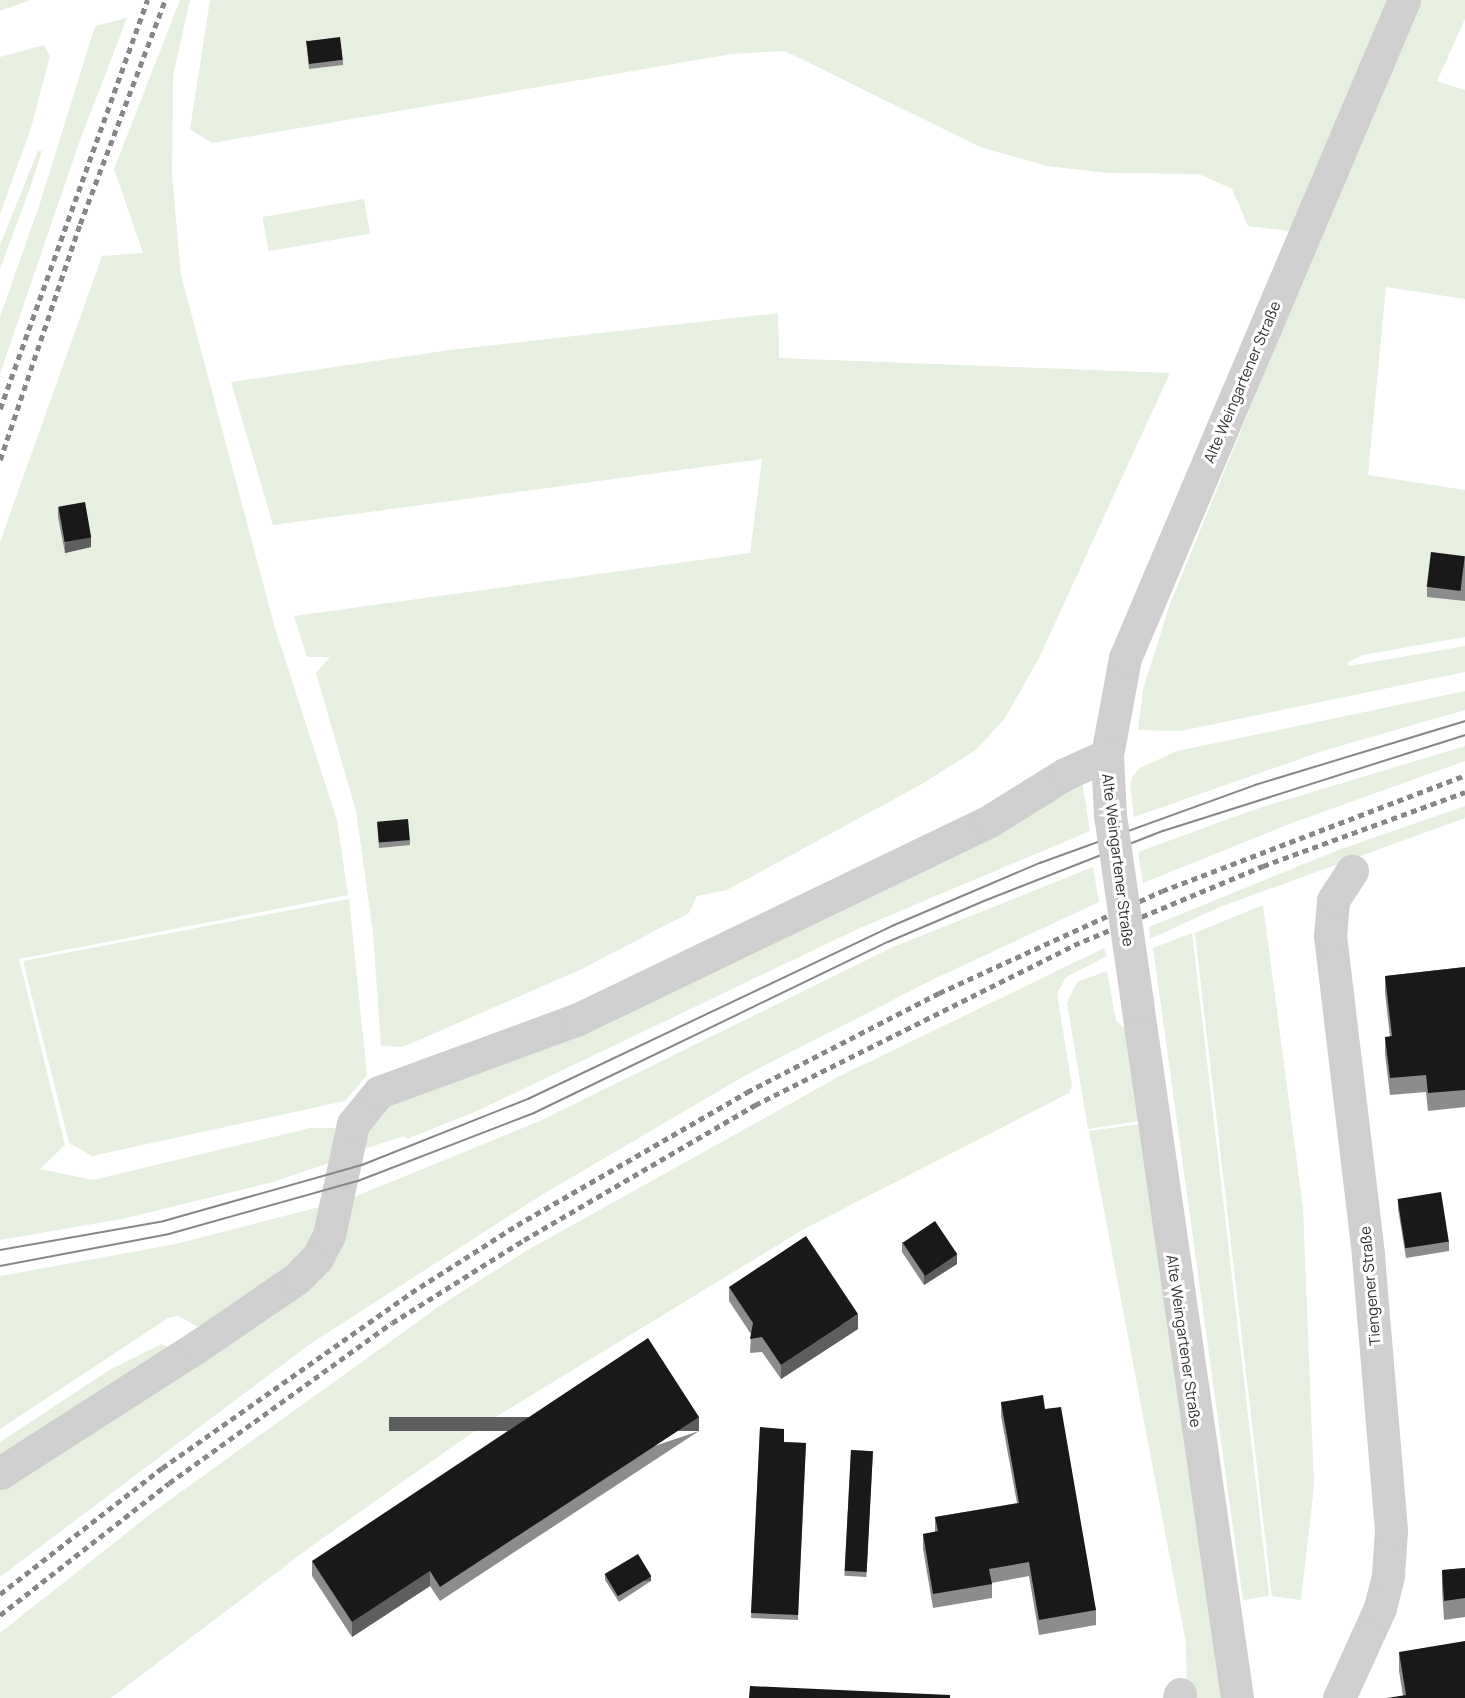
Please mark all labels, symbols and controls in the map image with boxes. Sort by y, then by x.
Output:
street label: Alte Weingartener Straße [1200,298,1284,466]
street label: Alte Weingartener Straße [1098,772,1138,948]
street label: Tiengener Straße [1356,1226,1384,1346]
street label: Alte Weingartener Straße [1163,1254,1205,1428]

